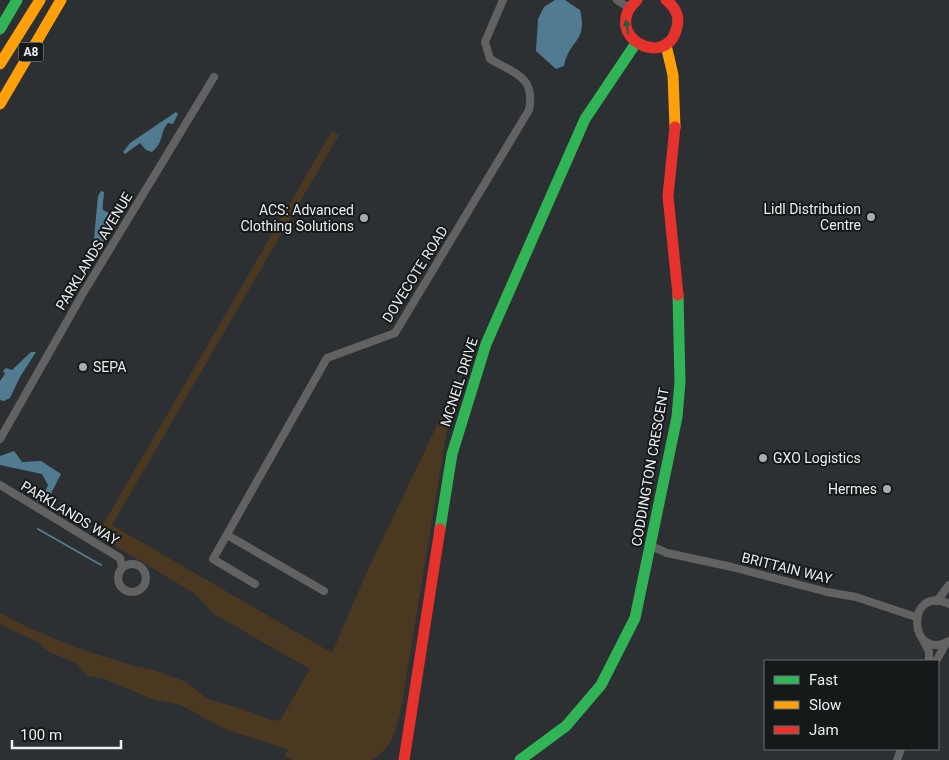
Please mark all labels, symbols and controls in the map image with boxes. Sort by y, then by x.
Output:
one-way arrow [623,18,631,34]
road number: A8 [18,42,44,62]
street label: PARKLANDS AVENUE [52,189,136,313]
place label: Lidl Distribution Centre [763,201,861,233]
place label: ACS: Advanced Clothing Solutions [240,202,354,234]
marker: Lidl Distribution Centre [865,211,877,223]
marker: ACS: Advanced Clothing Solutions [358,212,370,224]
street label: DOVECOTE ROAD [379,223,451,325]
street label: MCNEIL DRIVE [437,335,481,429]
place label: SEPA [93,359,126,375]
marker: SEPA [77,361,89,373]
street label: CODDINGTON CRESCENT [628,386,672,548]
place label: GXO Logistics [773,450,861,466]
marker: GXO Logistics [757,452,769,464]
street label: PARKLANDS WAY [18,477,122,549]
place label: Hermes [828,481,877,497]
marker: Hermes [881,483,893,495]
street label: BRITTAIN WAY [740,549,834,587]
legend [764,660,939,750]
text: Fast [809,671,838,689]
text: Slow [809,696,841,714]
scale bar [12,718,121,750]
text: Jam [809,721,839,739]
text: 100 m [20,726,62,744]

